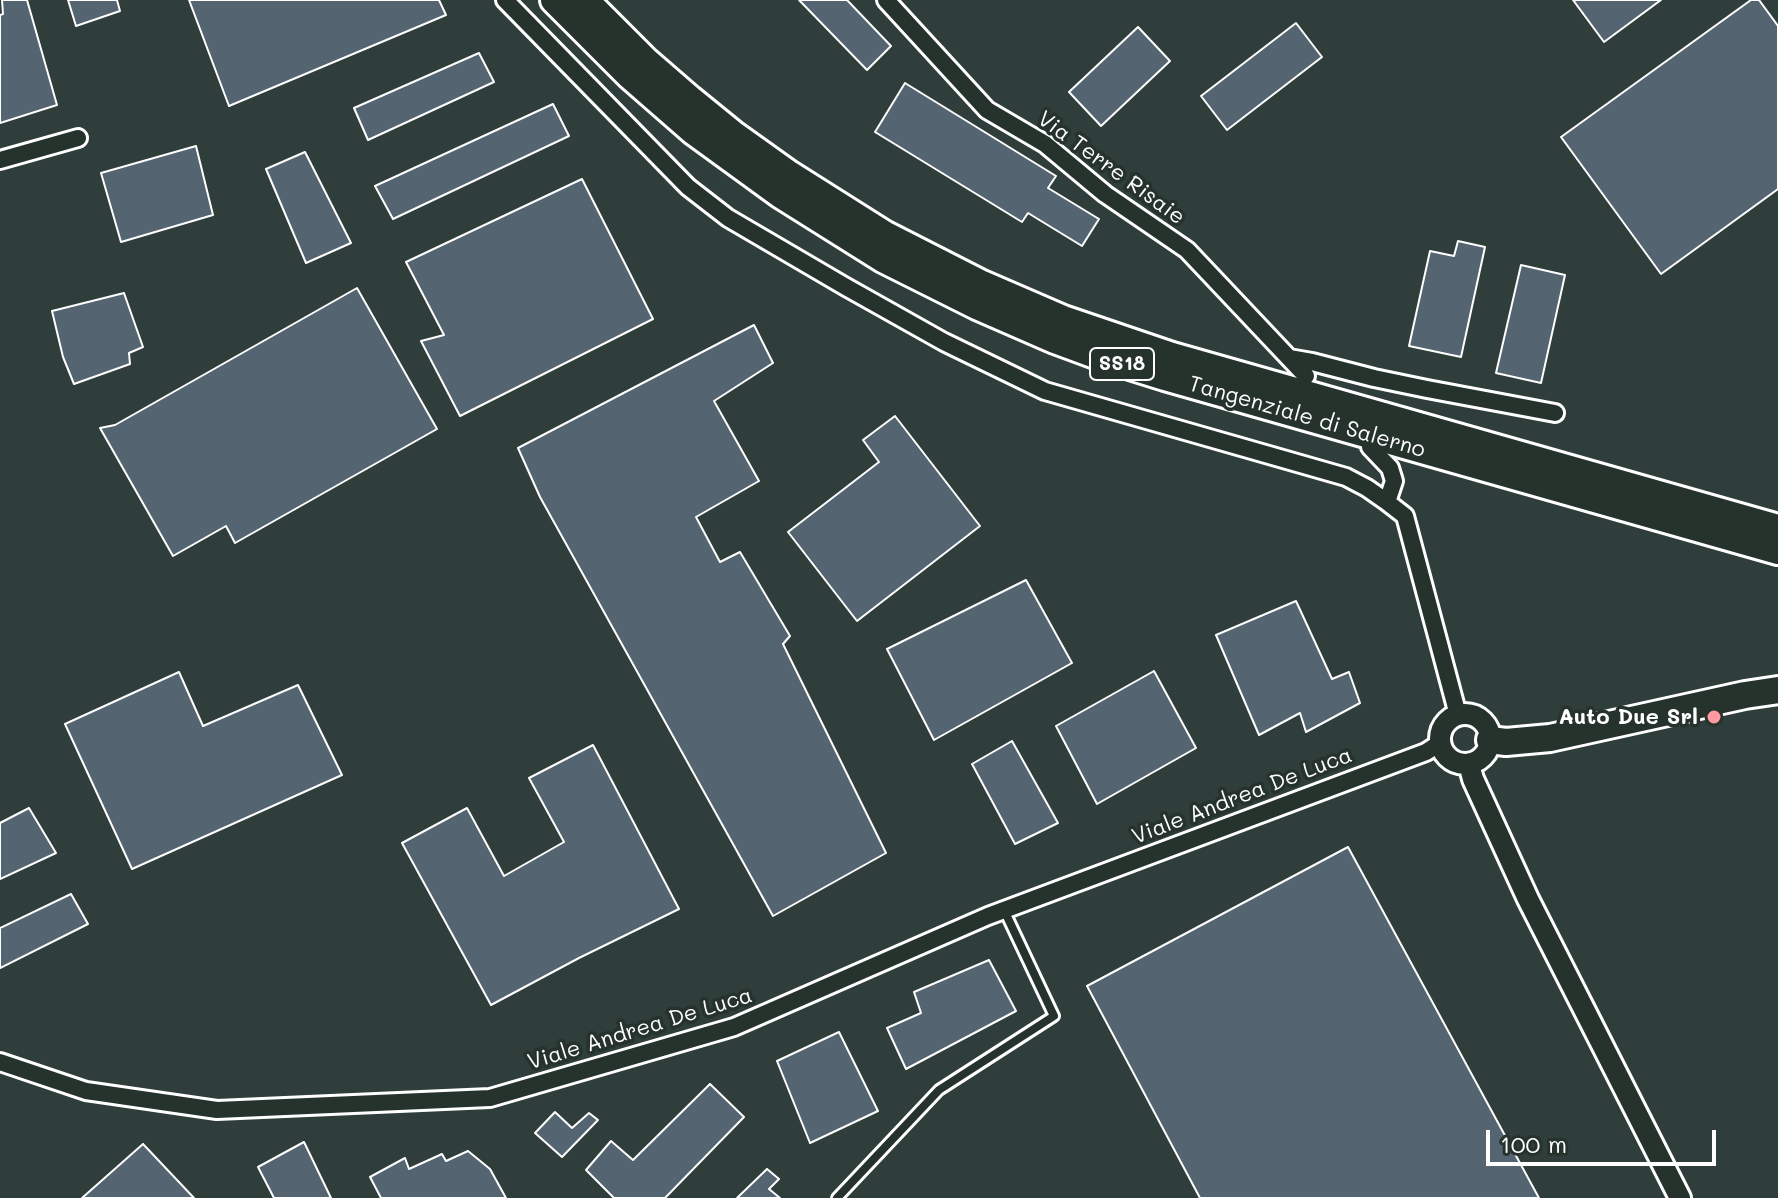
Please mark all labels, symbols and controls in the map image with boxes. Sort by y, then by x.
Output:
street label: Via Terre Risaie [1032,106,1190,230]
road number: SS18 [1090,348,1154,380]
street label: Tangenziale di Salerno [1186,371,1428,463]
place label: Auto Due Srl [1558,704,1698,730]
marker: Auto Due Srl [1705,708,1723,726]
street label: Viale Andrea De Luca [1128,742,1356,850]
street label: Viale Andrea De Luca [524,982,756,1076]
scale bar [1490,1114,1720,1164]
text: 100 m [1500,1128,1567,1159]

